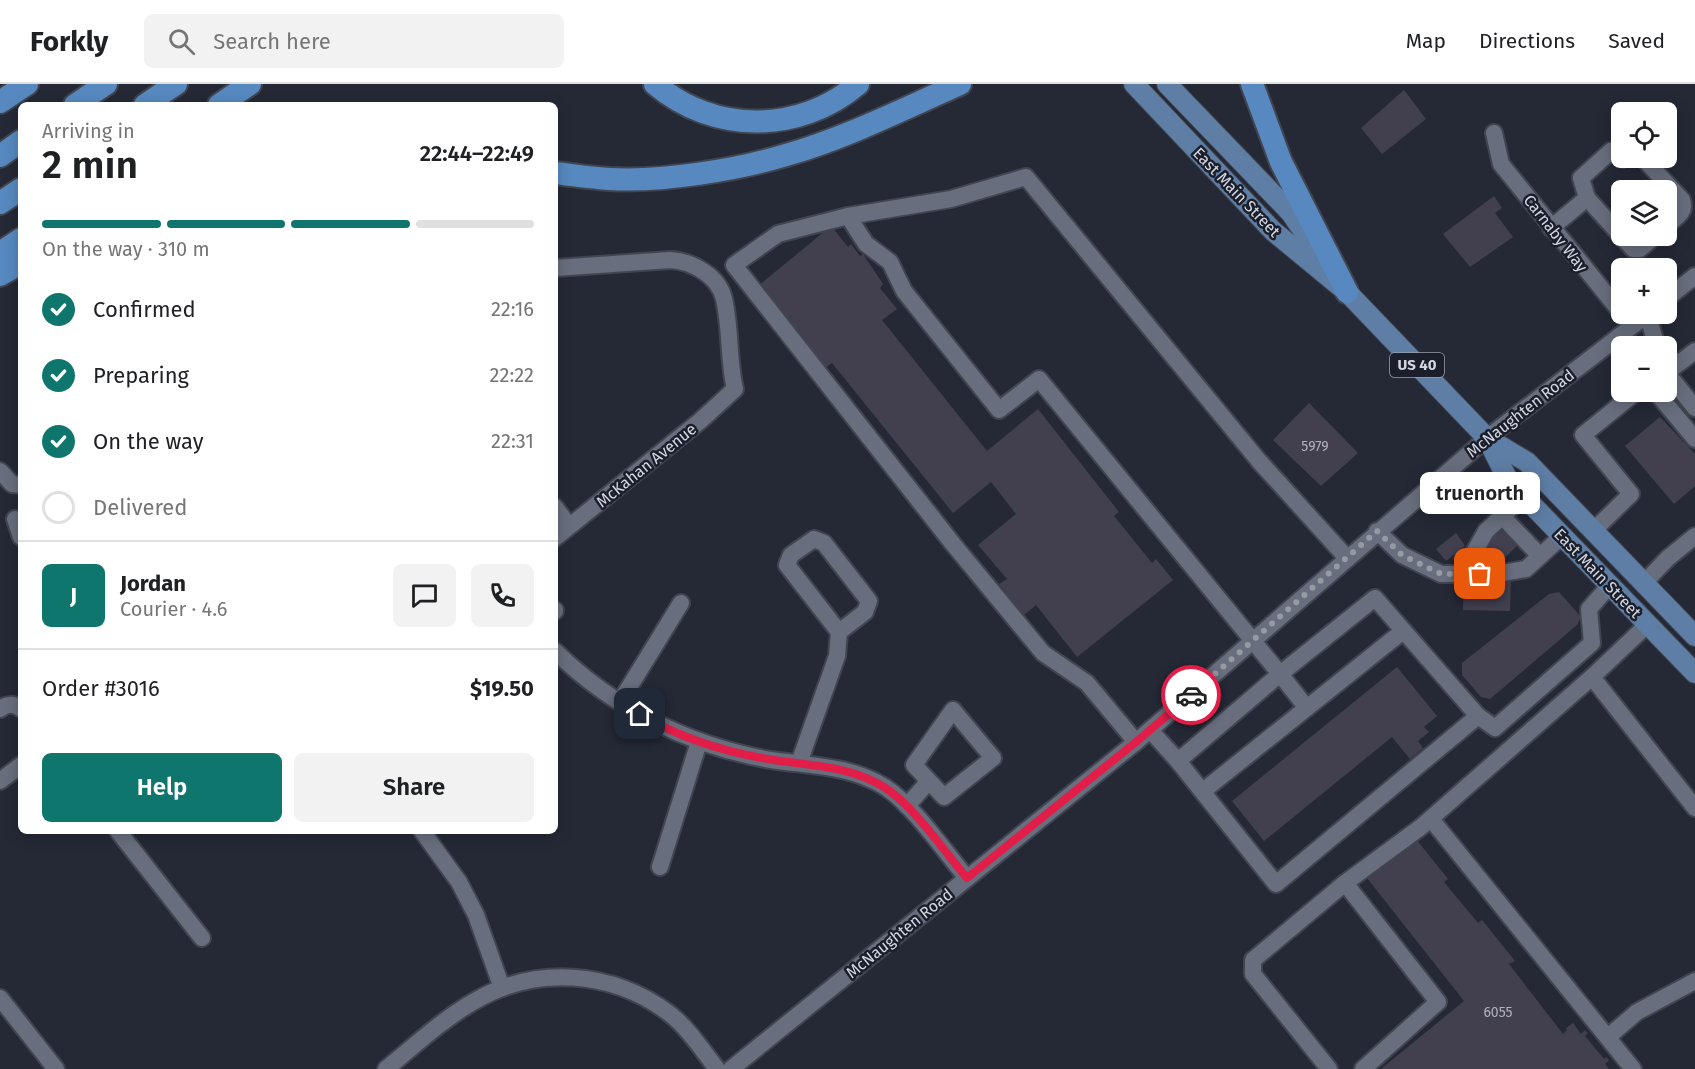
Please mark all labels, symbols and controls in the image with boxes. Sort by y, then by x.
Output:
search box [144,14,564,68]
text: Forkly [30,25,108,58]
icon: search [165,25,198,58]
text: Search here [213,28,331,55]
text: Map [1406,28,1446,54]
text: Directions [1479,28,1575,54]
text: Saved [1608,28,1665,54]
map controls [1611,102,1677,402]
button: locate [1611,102,1677,168]
text: Arriving in [42,119,135,143]
text: 22:44–22:49 [420,140,534,167]
text: 2 min [42,142,138,188]
street label: East Main Street [1189,144,1284,241]
button: layers [1611,180,1677,246]
street label: Carnaby Way [1520,191,1592,276]
text: On the way · 310 m [42,237,210,261]
button: + [1611,258,1677,324]
icon: check [42,293,75,326]
text: Confirmed [93,296,196,323]
text: 22:16 [491,297,534,321]
button: − [1611,336,1677,402]
road number: US 40 [1390,353,1444,377]
icon: check [42,359,75,392]
text: Preparing [93,362,189,389]
text: 22:22 [490,363,534,387]
street label: McNaughten Road [1463,365,1578,461]
street label: McKahan Avenue [593,419,700,511]
icon: check [42,425,75,458]
text: On the way [93,428,204,455]
text: 22:31 [491,429,534,453]
house number: 5979 [1301,438,1329,455]
callout: truenorth [1420,472,1540,514]
text: truenorth [1436,481,1524,505]
text: Delivered [93,494,188,521]
street label: East Main Street [1550,525,1645,622]
pin [1454,548,1505,599]
icon: bag [1463,557,1496,590]
button: chat [393,564,456,627]
button: phone [471,564,534,627]
text: Jordan [120,570,186,597]
text: J [70,582,77,609]
text: Courier · 4.6 [120,597,227,621]
courier [1161,665,1221,725]
text: Order #3016 [42,675,160,702]
text: $19.50 [470,675,534,702]
icon: car [1175,679,1208,712]
pin [614,688,665,739]
icon: home [623,697,656,730]
button: Help [42,753,282,822]
button: Share [294,753,534,822]
street label: McNaughten Road [842,885,956,982]
house number: 6055 [1483,1004,1513,1021]

